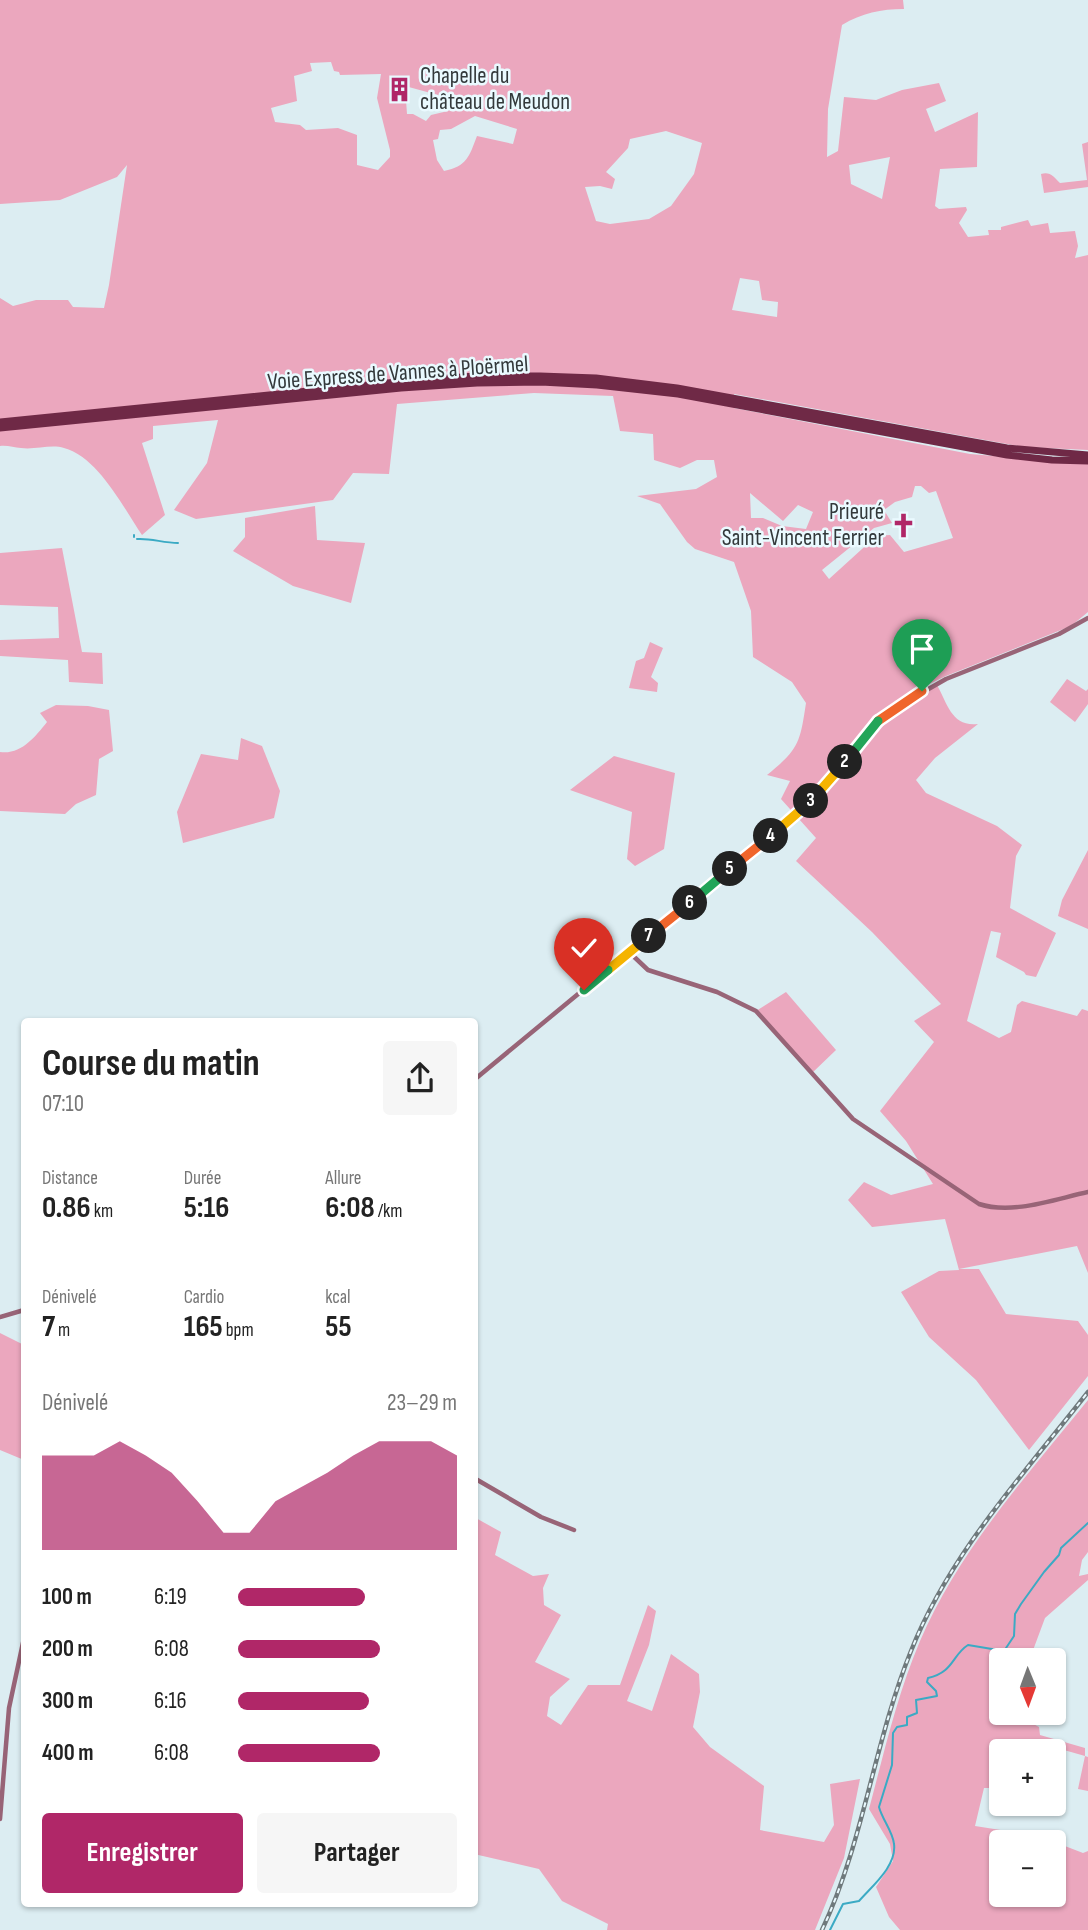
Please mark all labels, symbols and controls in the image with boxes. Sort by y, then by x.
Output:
place label: Chapelle du château de Meudon [420,62,570,116]
building icon: Chapelle du château de Meudon [386,75,414,103]
street label: Voie Express de Vannes à Ploërmel [267,350,529,396]
place label: Prieuré Saint-Vincent Ferrier [722,498,884,552]
church icon: Prieuré Saint-Vincent Ferrier [890,511,918,539]
pin [892,619,952,691]
icon: arrive [903,630,941,668]
pin: 2 [828,744,862,780]
text: 2 [840,750,849,773]
pin: 3 [794,784,828,818]
text: 3 [806,789,815,812]
pin: 4 [754,818,788,854]
text: 4 [766,824,775,847]
pin: 5 [712,852,748,886]
text: 5 [725,857,734,880]
pin: 6 [672,886,708,920]
text: 6 [685,891,694,914]
pin [554,918,614,990]
pin: 7 [632,918,666,954]
text: 7 [644,924,653,947]
icon: check [565,929,603,967]
text: Course du matin [42,1041,260,1086]
button: share [383,1041,457,1115]
text: 07:10 [42,1090,84,1118]
text: Distance [42,1167,98,1190]
text: Durée [184,1167,221,1190]
text: Allure [325,1167,362,1190]
text: 0.86 [42,1190,91,1226]
text: 5:16 [184,1190,229,1226]
text: 6:08 [325,1190,375,1226]
text: km [91,1200,113,1223]
text: /km [375,1200,402,1223]
text: Dénivelé [42,1286,97,1309]
text: Cardio [184,1286,224,1309]
text: kcal [325,1286,350,1309]
text: 7 [42,1309,55,1345]
text: 165 [184,1309,223,1345]
text: 55 [325,1309,352,1345]
text: m [55,1319,70,1342]
text: bpm [223,1319,254,1342]
text: Dénivelé [42,1389,108,1417]
text: 23–29 m [387,1389,457,1417]
text: 100 m [42,1583,92,1611]
text: 6:19 [154,1583,187,1611]
text: 200 m [42,1635,93,1663]
text: 6:08 [154,1635,189,1663]
north arrow [989,1648,1066,1726]
map controls [989,1648,1066,1907]
text: 300 m [42,1687,93,1715]
text: 6:16 [154,1687,187,1715]
text: 400 m [42,1739,93,1767]
text: 6:08 [154,1739,189,1767]
button: + [989,1739,1066,1816]
button: Enregistrer [42,1813,243,1893]
button: Partager [257,1813,457,1893]
button: − [989,1830,1066,1907]

